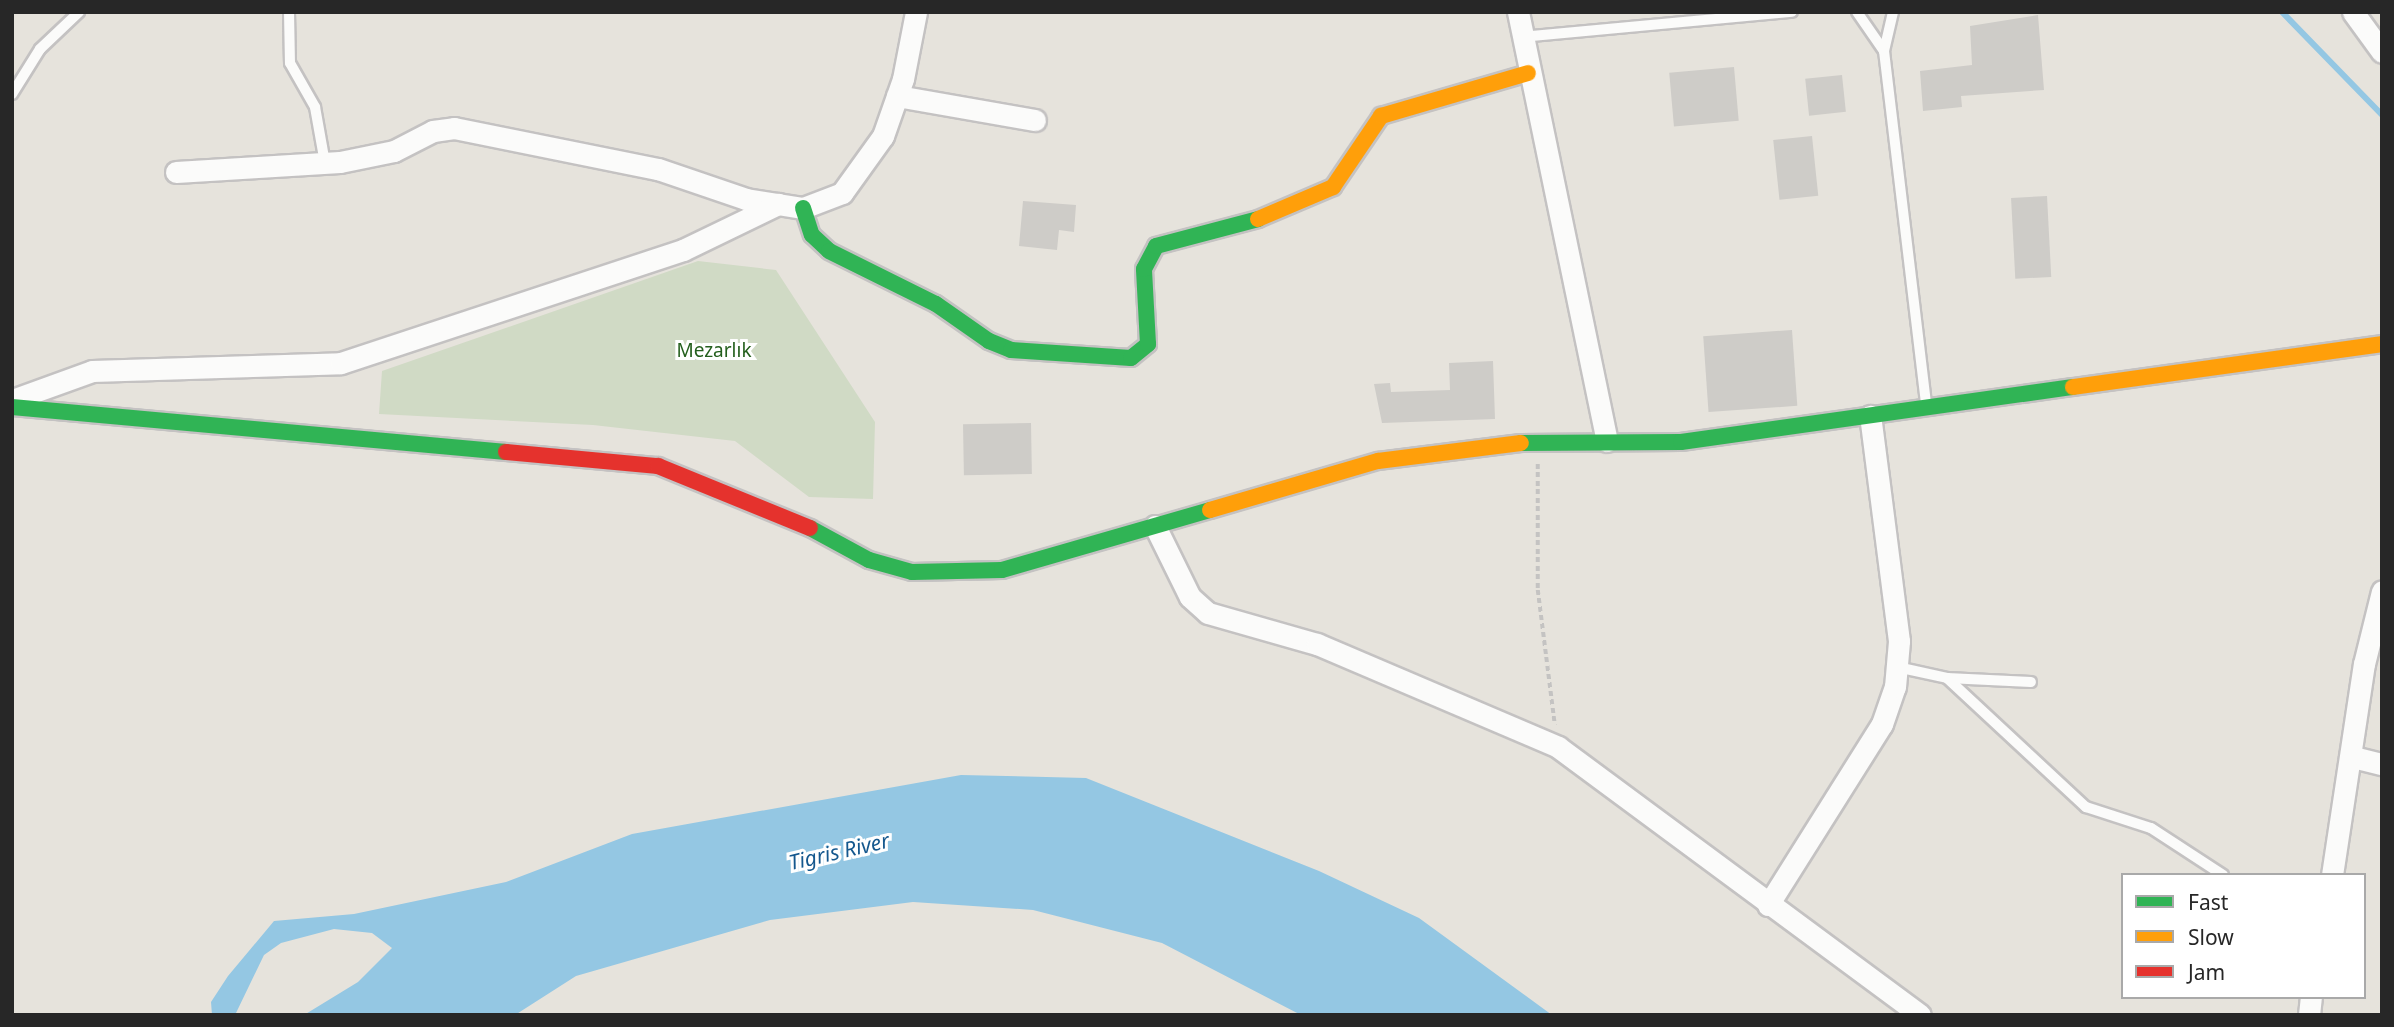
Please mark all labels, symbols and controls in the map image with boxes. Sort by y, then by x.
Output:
park label: Mezarlık [676,340,752,362]
water label: Tigris River [786,827,892,875]
legend [2121,873,2366,999]
text: Fast [2188,888,2228,916]
text: Slow [2188,923,2234,951]
text: Jam [2188,958,2225,986]

